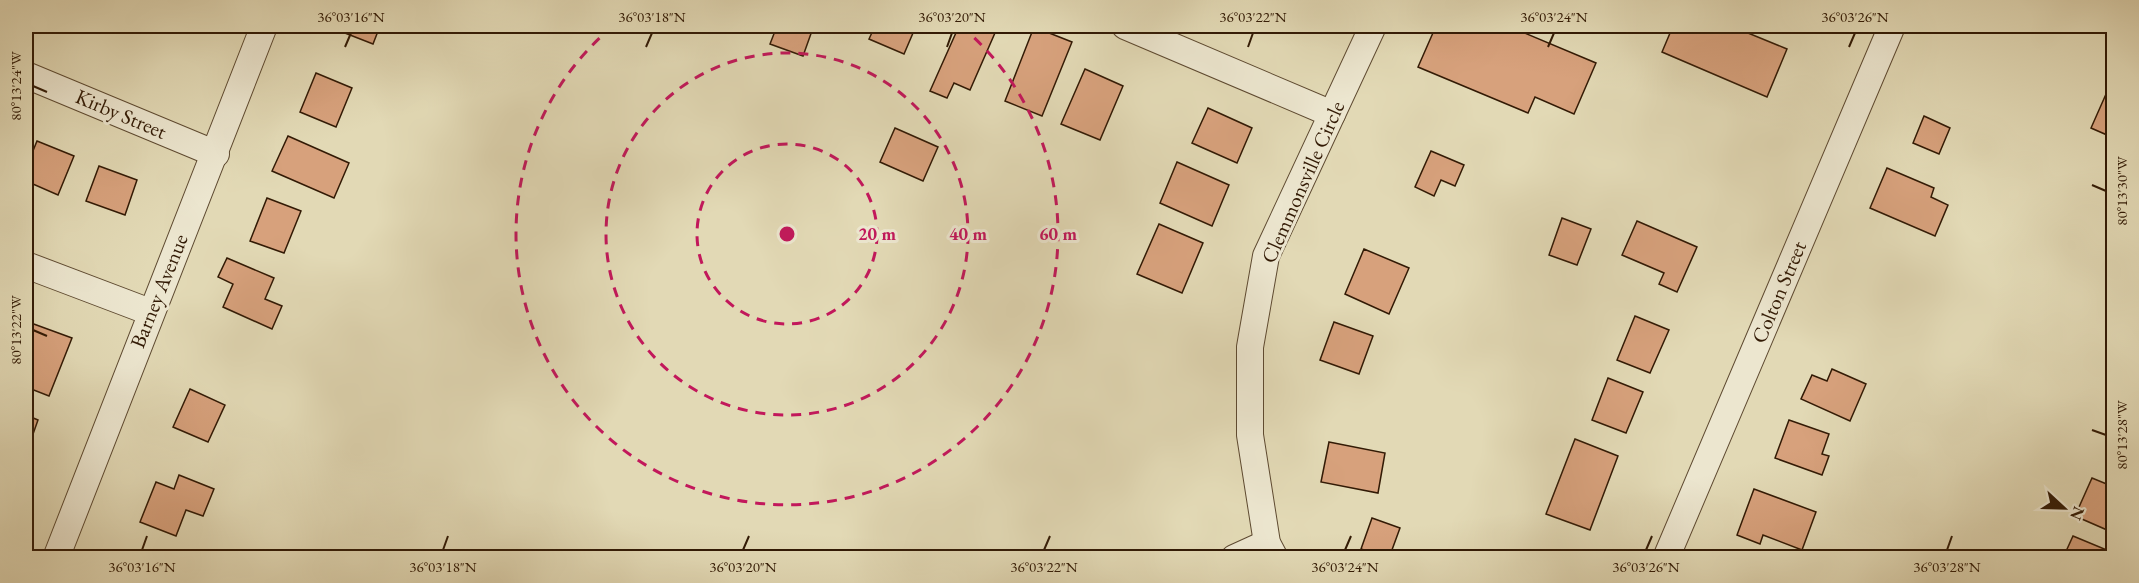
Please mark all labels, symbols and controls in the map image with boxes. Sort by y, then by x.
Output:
text: 36°03'16"N [317,7,385,26]
text: 36°03'18"N [618,7,686,26]
text: 36°03'20"N [918,7,986,26]
text: 36°03'22"N [1219,7,1287,26]
text: 36°03'24"N [1520,7,1588,26]
text: 36°03'26"N [1821,7,1889,26]
text: 80°13'24"W [6,51,25,121]
street label: Kirby Street [72,82,171,145]
street label: Clemmonsville Circle [1255,96,1350,267]
text: 80°13'30"W [2112,156,2131,226]
text: 20 m [858,222,896,245]
text: 40 m [949,222,987,245]
text: 60 m [1039,222,1077,245]
centre of rings [777,224,797,244]
street label: Barney Avenue [123,230,194,352]
street label: Colton Street [1745,236,1812,347]
text: 80°13'22"W [6,295,25,365]
text: 80°13'28"W [2112,400,2131,470]
north arrow [2034,478,2094,538]
text: N [2065,503,2090,523]
text: 36°03'16"N [108,557,176,576]
text: 36°03'18"N [409,557,477,576]
text: 36°03'20"N [709,557,777,576]
text: 36°03'22"N [1010,557,1078,576]
text: 36°03'24"N [1311,557,1379,576]
text: 36°03'26"N [1612,557,1680,576]
text: 36°03'28"N [1913,557,1981,576]

